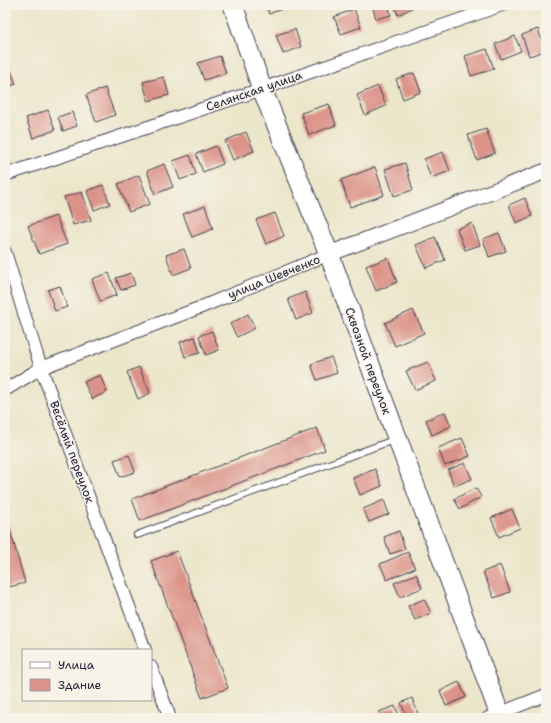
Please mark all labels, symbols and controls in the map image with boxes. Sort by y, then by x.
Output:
street label: Селянская улица [204,67,305,115]
street label: улица Шевченко [225,251,323,303]
street label: Сквозной переулок [341,305,395,417]
street label: Весёлый переулок [46,399,98,506]
legend [22,649,152,701]
text: Улица [58,657,95,673]
text: Здание [58,677,102,693]

